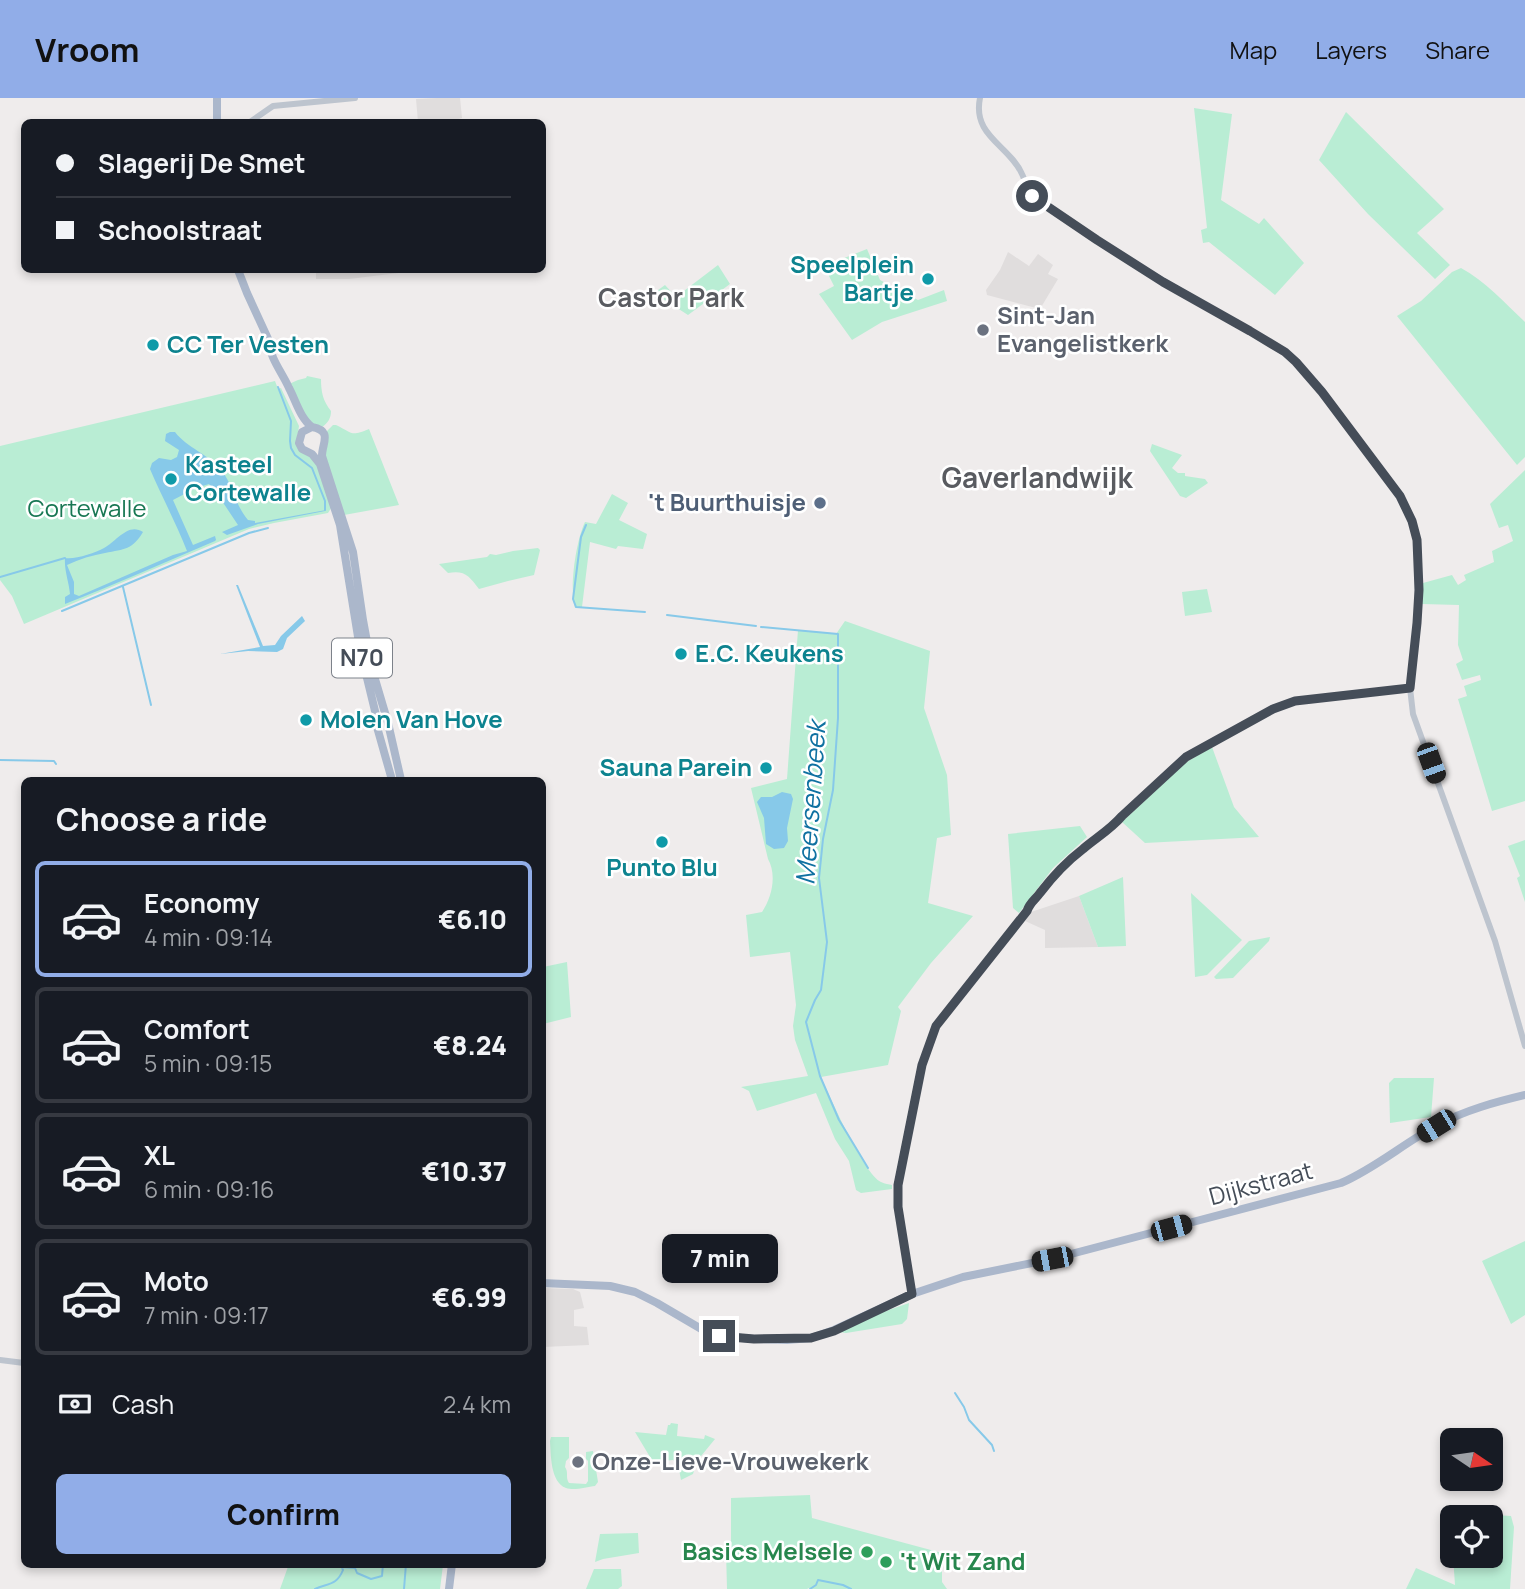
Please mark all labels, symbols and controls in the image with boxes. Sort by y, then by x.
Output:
text: Vroom [35,27,139,72]
text: Map [1230,33,1277,66]
text: Layers [1315,33,1387,66]
text: Share [1425,33,1490,66]
text: Slagerij De Smet [98,145,306,181]
route start [1016,180,1048,212]
text: Schoolstraat [98,212,262,248]
place label: Speelplein Bartje [790,247,914,308]
marker: Speelplein Bartje [920,271,936,287]
district label: Castor Park [598,279,745,315]
place label: Sint-Jan Evangelistkerk [997,298,1169,359]
marker: Sint-Jan Evangelistkerk [975,322,991,338]
place label: CC Ter Vesten [167,327,329,360]
marker: CC Ter Vesten [145,337,161,353]
place label: Kasteel Cortewalle [185,447,311,508]
district label: Gaverlandwijk [941,458,1133,496]
marker: Kasteel Cortewalle [163,471,179,487]
place label: 't Buurthuisje [648,485,806,518]
park label: Cortewalle [28,491,146,524]
marker: 't Buurthuisje [812,495,828,511]
place label: E.C. Keukens [695,636,844,669]
road number: N70 [332,638,392,678]
marker: E.C. Keukens [673,646,689,662]
place label: Molen Van Hove [320,702,503,735]
marker: Molen Van Hove [298,712,314,728]
water label: Meersenbeek [786,716,834,886]
car [1414,740,1449,786]
place label: Sauna Parein [599,750,752,783]
marker: Sauna Parein [758,760,774,776]
text: Choose a ride [56,797,267,841]
marker: Punto Blu [654,834,670,850]
place label: Punto Blu [606,850,718,883]
text: Economy [144,885,259,921]
icon: car [60,888,123,951]
text: €6.10 [438,901,507,937]
text: 4 min · 09:14 [144,921,273,953]
text: Comfort [144,1011,250,1047]
icon: car [60,1014,123,1077]
text: €8.24 [433,1027,507,1063]
text: 5 min · 09:15 [144,1047,272,1079]
car [1413,1106,1460,1146]
text: XL [144,1137,175,1173]
icon: car [60,1140,123,1203]
text: €10.37 [422,1153,507,1189]
street label: Dijkstraat [1205,1153,1316,1212]
text: 6 min · 09:16 [144,1173,274,1205]
car [1148,1212,1195,1244]
callout: 7 min [661,1234,777,1284]
text: 7 min [690,1242,750,1274]
car [1030,1245,1075,1273]
text: Moto [144,1263,209,1299]
icon: car [60,1266,123,1329]
text: €6.99 [432,1279,507,1315]
text: 7 min · 09:17 [144,1299,269,1331]
route end [703,1320,735,1352]
icon: cash [56,1385,94,1423]
text: Cash [112,1386,174,1422]
text: 2.4 km [443,1388,511,1420]
north arrow [1440,1428,1503,1491]
map controls [1440,1428,1503,1568]
place label: Onze-Lieve-Vrouwekerk [592,1444,870,1477]
marker: Onze-Lieve-Vrouwekerk [570,1454,586,1470]
button: Confirm [56,1474,511,1554]
button: locate [1440,1505,1503,1568]
place label: Basics Melsele [682,1534,853,1567]
marker: Basics Melsele [859,1544,875,1560]
place label: 't Wit Zand [900,1544,1026,1577]
marker: 't Wit Zand [878,1554,894,1570]

